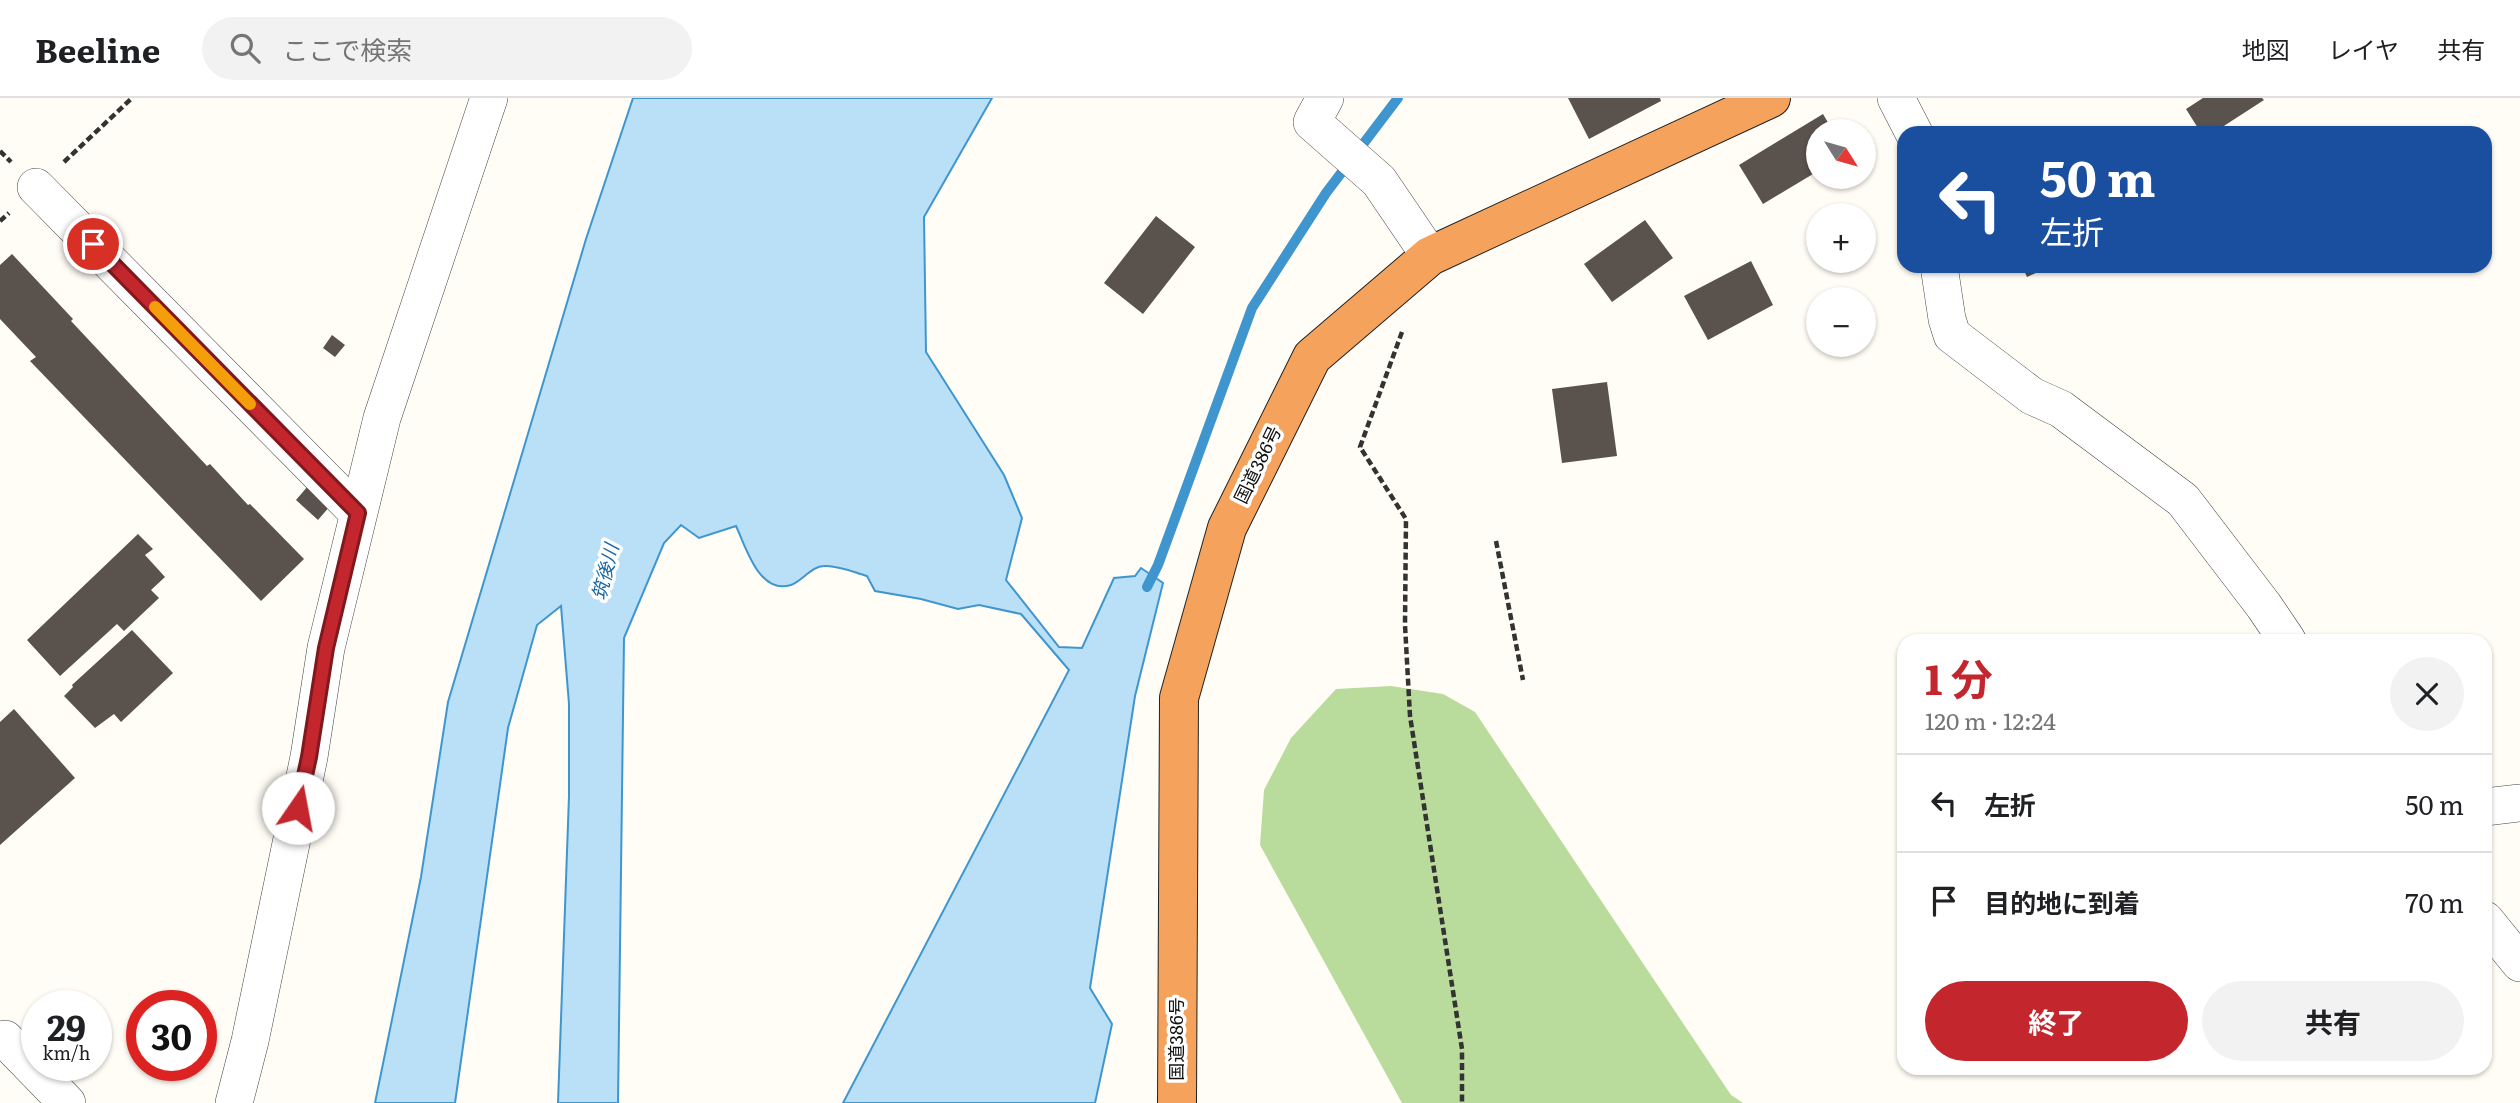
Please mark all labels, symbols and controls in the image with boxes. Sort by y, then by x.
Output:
search box [202,17,692,80]
text: Beeline [35,24,160,73]
icon: search [226,29,264,67]
text: ここで検索 [282,29,412,68]
text: 地図 [2242,31,2290,66]
text: レイヤ [2328,31,2399,66]
text: 共有 [2437,31,2485,66]
north arrow [1806,119,1876,189]
map controls [1806,119,1876,357]
text: 50 m [2040,139,2156,212]
icon: left [1925,154,2016,245]
button: + [1806,203,1876,273]
text: 左折 [2040,206,2104,254]
pin [63,214,123,274]
icon: arrive [74,225,112,263]
button: − [1806,287,1876,357]
street label: 国道386号 [1226,421,1287,508]
water label: 筑後川 [584,539,625,603]
text: 1 分 [1925,646,1993,708]
button: close [2390,657,2464,731]
text: 120 m · 12:24 [1925,703,2056,737]
position arrow [261,771,335,845]
icon: left [1925,784,1963,822]
text: 左折 [1984,784,2036,823]
text: 50 m [2405,784,2464,823]
icon: arrive [1925,882,1963,920]
text: 目的地に到着 [1984,882,2140,921]
text: 70 m [2405,882,2464,921]
button: 終了 [1925,981,2188,1061]
button: 共有 [2202,981,2464,1061]
speed limit sign: 30 [126,990,217,1081]
street label: 国道386号 [1162,997,1189,1081]
text: 29 [47,1000,86,1052]
text: km/h [43,1039,90,1066]

